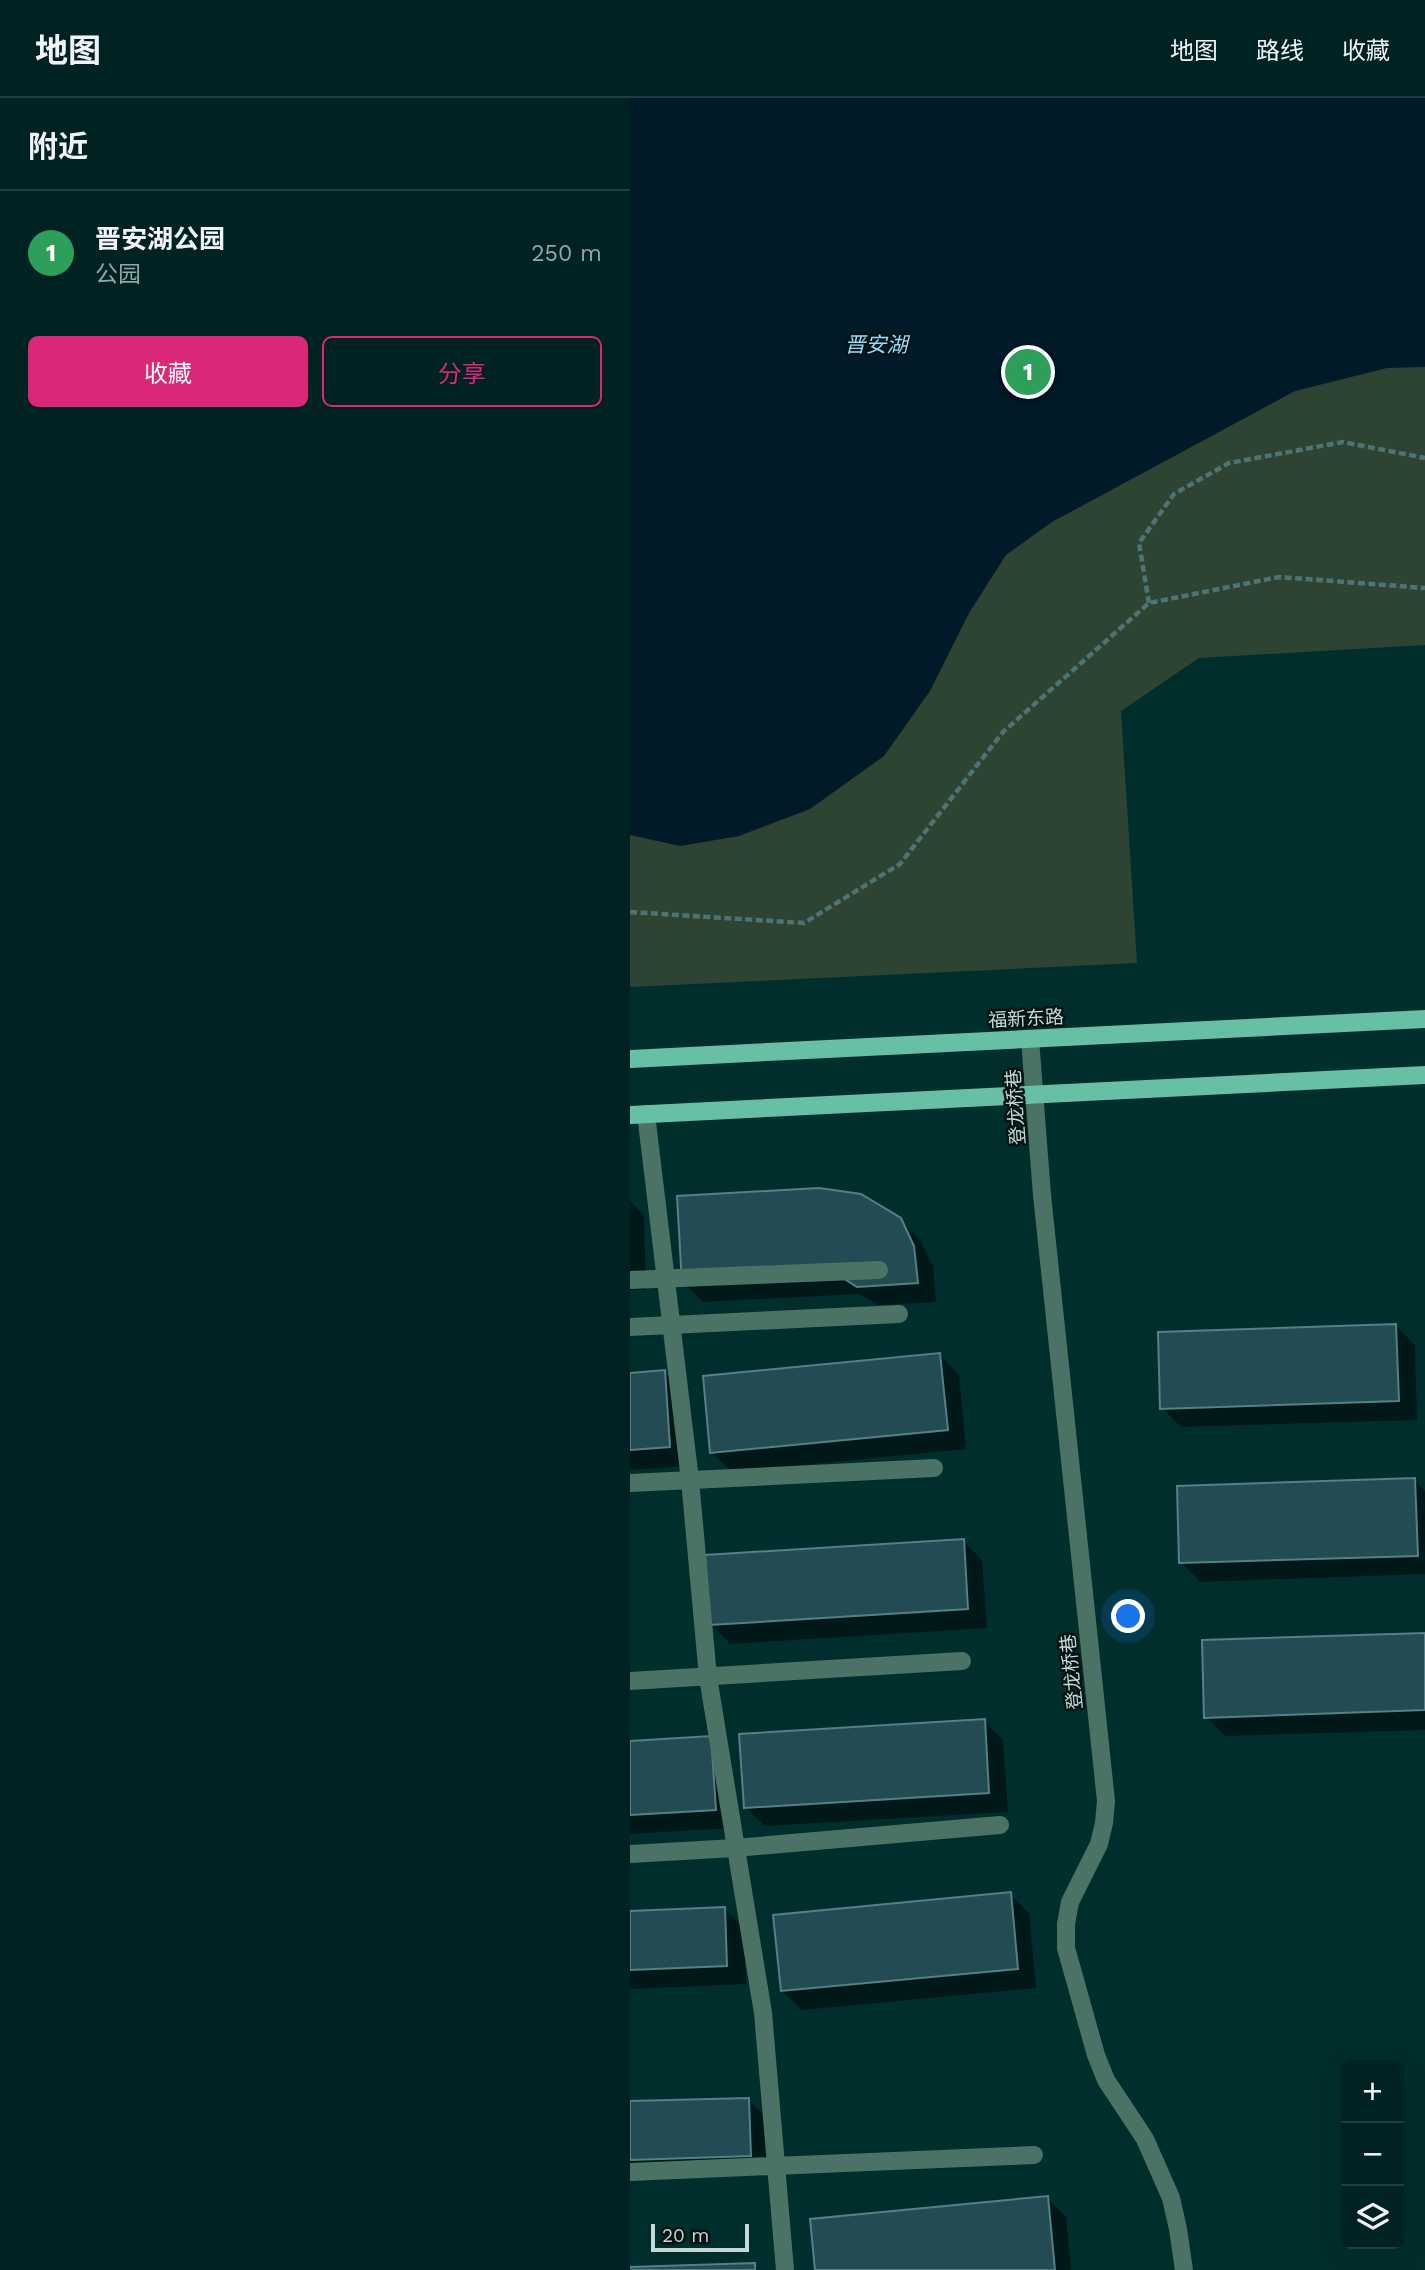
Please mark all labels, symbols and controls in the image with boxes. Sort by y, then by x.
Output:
text: 地图 [35,31,101,70]
text: 地图 [1170,37,1218,65]
text: 路线 [1256,37,1304,65]
text: 收藏 [1342,37,1390,65]
text: 附近 [28,129,88,164]
text: 晋安湖公园 [95,224,225,254]
text: 1 [46,240,56,267]
text: 250 m [531,240,602,267]
text: 公园 [95,261,141,288]
water label: 晋安湖 [845,332,910,357]
button: 收藏 [28,336,308,407]
button: 分享 [322,336,602,407]
pin: 1 [1005,346,1051,398]
street label: 福新东路 [987,1005,1065,1032]
street label: 登龙桥巷 [1001,1068,1030,1146]
your location [1111,1599,1145,1633]
street label: 登龙桥巷 [1056,1633,1087,1711]
map controls [1341,2060,1404,2249]
button: + [1341,2060,1404,2123]
button: − [1341,2123,1404,2186]
button: layers [1341,2186,1404,2249]
scale bar [651,2221,749,2253]
text: 20 m [662,2224,709,2247]

